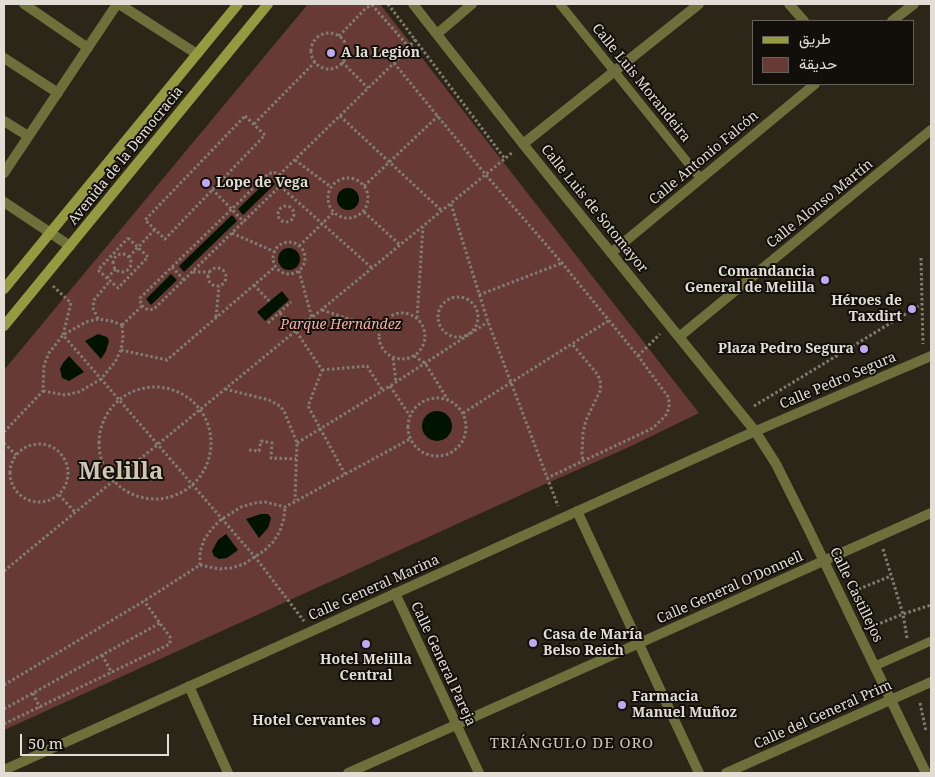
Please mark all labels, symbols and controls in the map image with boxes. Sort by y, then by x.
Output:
street label: Calle Luis Morandeira [588,20,694,146]
legend [752,20,915,85]
text: طريق [799,28,831,48]
place label: A la Legión [341,45,420,61]
marker: A la Legión [325,47,337,59]
text: حديقة [799,53,837,73]
street label: Avenida de la Democracia [65,83,187,229]
street label: Calle Antonio Falcón [646,107,762,209]
street label: Calle Luis de Sotomayor [537,141,651,277]
street label: Calle Alonso Martín [764,156,876,252]
place label: Lope de Vega [216,175,308,191]
marker: Lope de Vega [200,177,212,189]
place label: Comandancia General de Melilla [685,264,815,296]
marker: Comandancia General de Melilla [819,274,831,286]
place label: Héroes de Taxdirt [831,293,902,326]
marker: Héroes de Taxdirt [906,303,918,315]
park label: Parque Hernández [280,317,402,333]
place label: Plaza Pedro Segura [718,341,854,357]
marker: Plaza Pedro Segura [858,343,870,355]
street label: Calle Pedro Segura [777,349,899,413]
district label: Melilla [79,458,163,486]
street label: Calle Castillejos [826,545,886,645]
street label: Calle General O'Donnell [654,548,806,628]
street label: Calle General Marina [306,552,442,624]
street label: Calle General Pareja [407,599,479,729]
place label: Casa de María Belso Reich [543,627,643,660]
marker: Casa de María Belso Reich [527,637,539,649]
marker: Hotel Melilla Central [360,638,372,650]
place label: Hotel Melilla Central [320,652,412,684]
street label: Calle del General Prim [751,677,895,753]
place label: Farmacia Manuel Muñoz [632,689,737,722]
marker: Farmacia Manuel Muñoz [616,699,628,711]
place label: Hotel Cervantes [252,713,366,729]
marker: Hotel Cervantes [370,715,382,727]
scale bar [22,724,171,756]
text: 50 m [28,733,63,753]
district label: TRIÁNGULO DE ORO [488,735,656,753]

